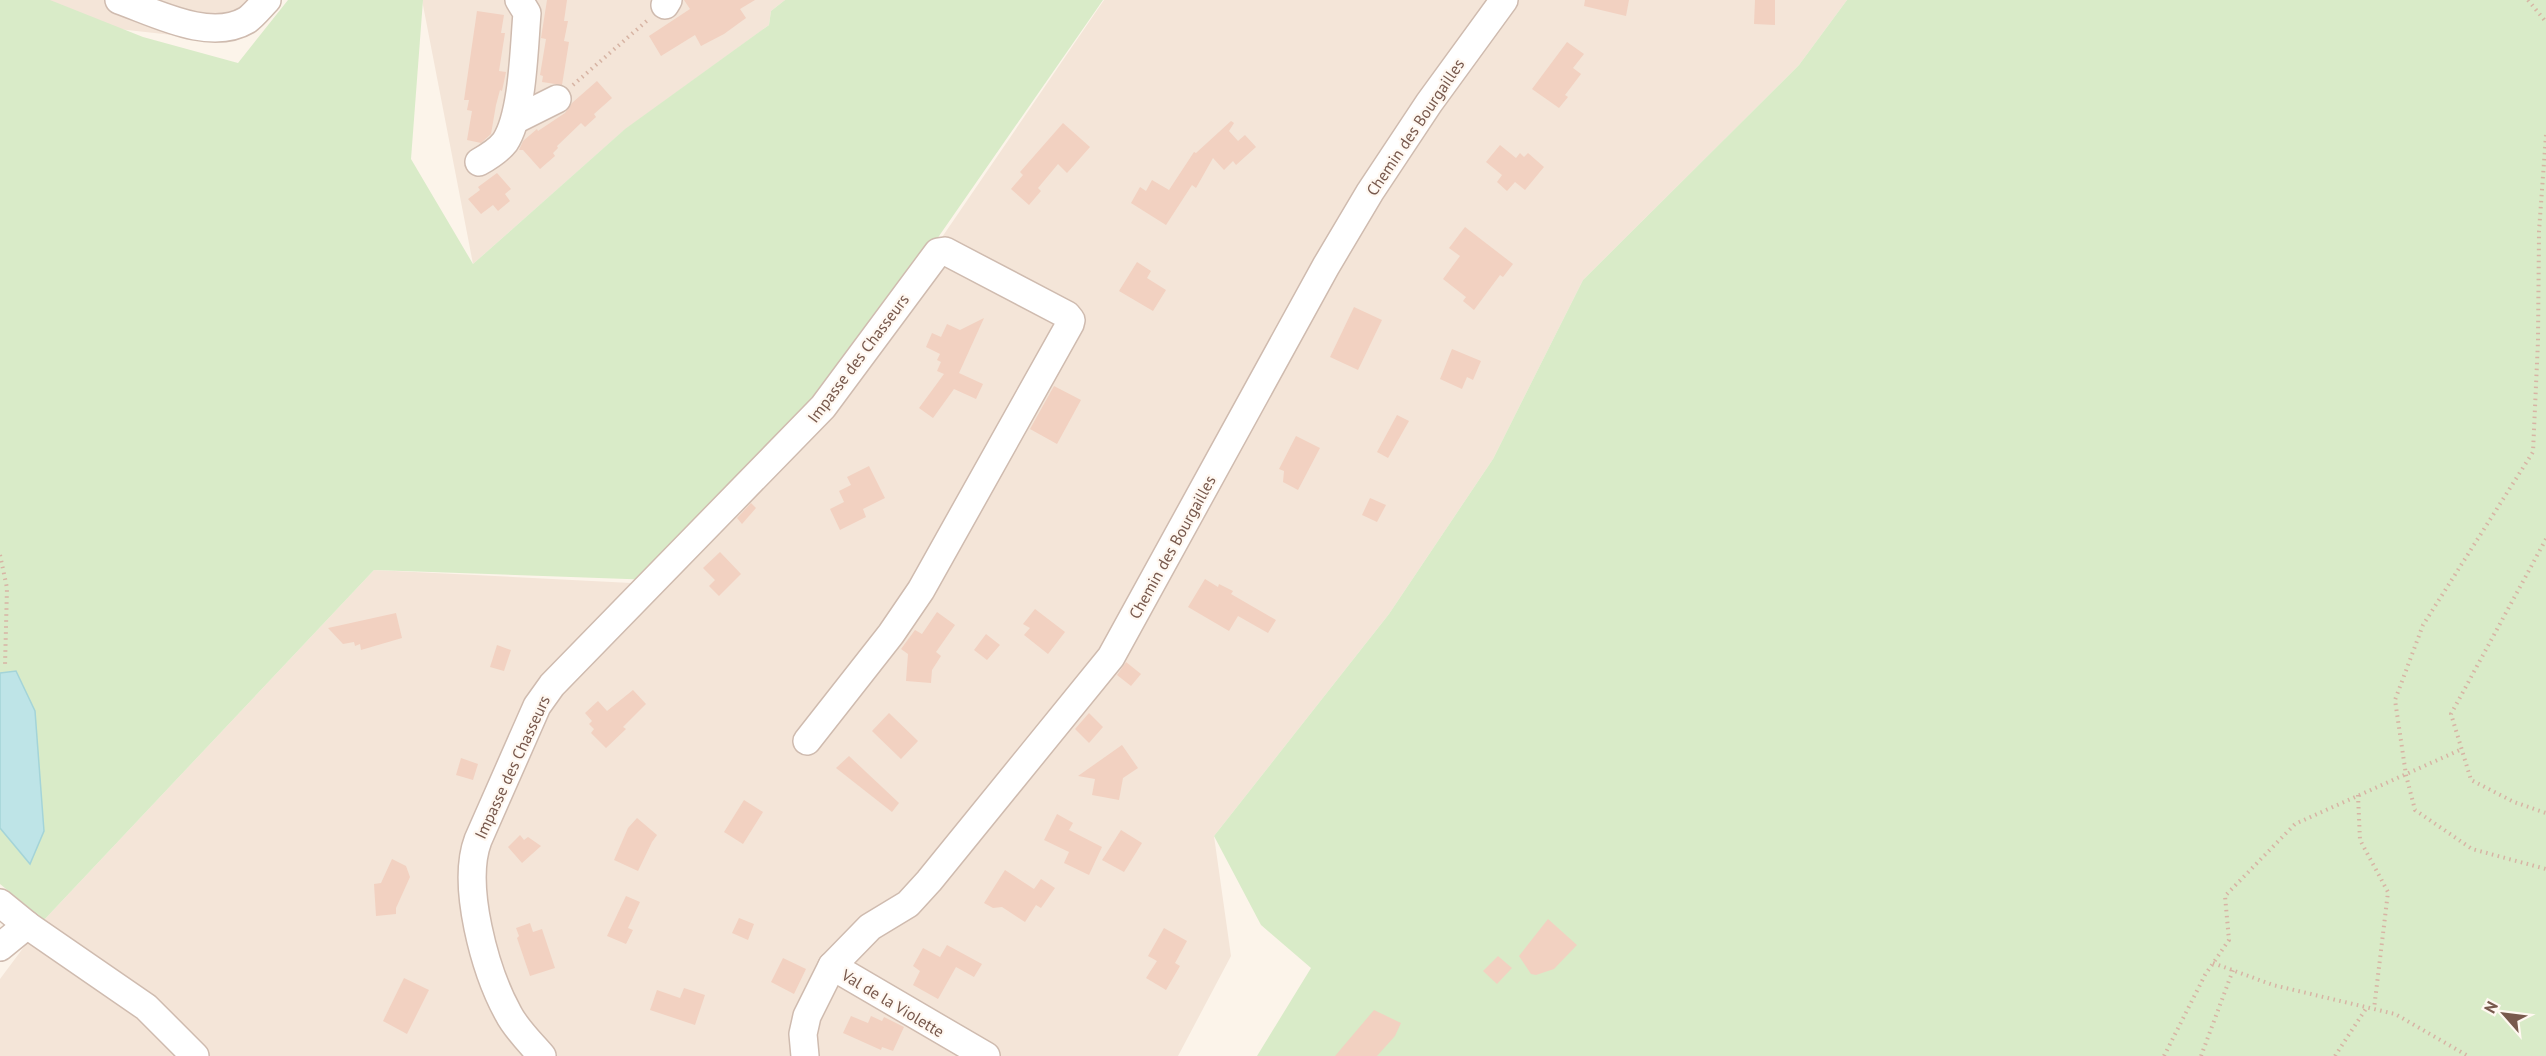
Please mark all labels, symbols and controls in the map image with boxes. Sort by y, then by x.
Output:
street label: Chemin des Bourgailles [1362,54,1468,199]
street label: Impasse des Chasseurs [803,289,913,426]
street label: Chemin des Bourgailles [1124,471,1220,622]
street label: Impasse des Chasseurs [470,692,554,842]
street label: Val de la Violette [837,964,948,1041]
north arrow [2474,984,2534,1044]
text: N [2479,998,2502,1016]

